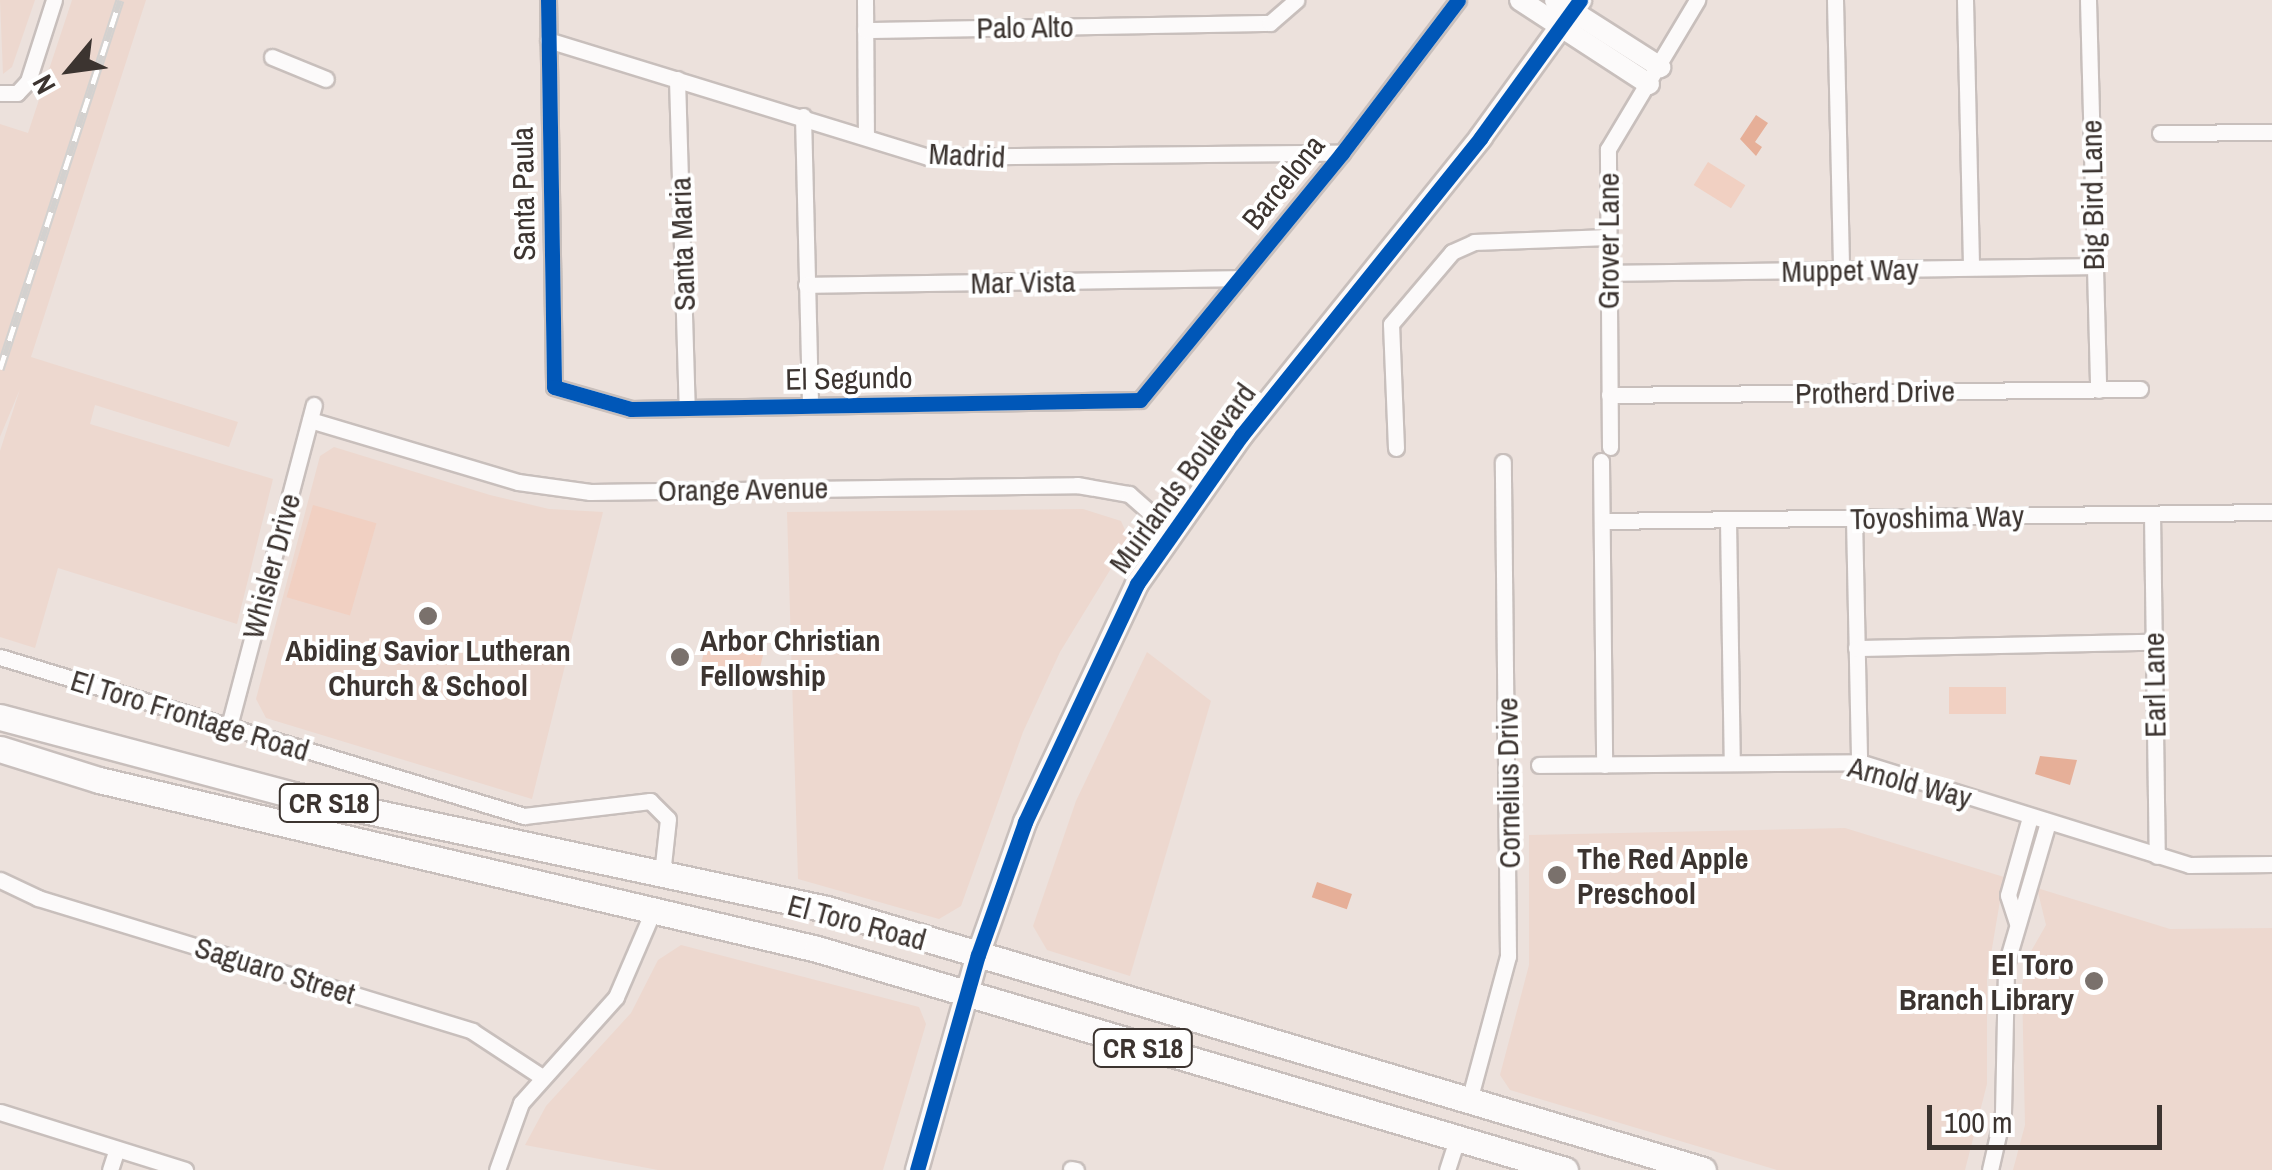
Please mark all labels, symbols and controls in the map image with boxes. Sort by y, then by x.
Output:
street label: Palo Alto [975,8,1075,46]
north arrow [20,20,120,120]
text: N [23,68,64,101]
street label: Big Bird Lane [2073,119,2111,271]
street label: Santa Paula [504,127,542,261]
street label: Barcelona [1234,128,1332,236]
street label: Madrid [928,135,1006,175]
street label: Grover Lane [1590,173,1626,309]
street label: Santa Maria [662,176,702,312]
street label: Muppet Way [1781,251,1919,289]
street label: Mar Vista [970,263,1076,301]
street label: El Segundo [785,359,913,397]
street label: Protherd Drive [1795,373,1955,411]
street label: Muirlands Boulevard [1101,376,1263,580]
street label: Orange Avenue [657,470,829,508]
street label: Whisler Drive [234,489,308,643]
street label: Toyoshima Way [1850,497,2024,537]
marker: Abiding Savior Lutheran Church & School [417,605,439,627]
place label: Arbor Christian Fellowship [700,622,880,692]
place label: Abiding Savior Lutheran Church & School [285,632,571,702]
street label: Earl Lane [2135,632,2173,738]
marker: Arbor Christian Fellowship [669,646,691,668]
street label: El Toro Frontage Road [66,662,314,768]
street label: Cornelius Drive [1489,697,1527,869]
street label: Arnold Way [1844,748,1976,816]
road number: CR S18 [276,780,382,826]
place label: The Red Apple Preschool [1577,840,1749,910]
marker: The Red Apple Preschool [1546,864,1568,886]
street label: El Toro Road [784,886,930,958]
street label: Saguaro Street [191,929,359,1011]
place label: El Toro Branch Library [1899,946,2074,1016]
marker: El Toro Branch Library [2083,970,2105,992]
road number: CR S18 [1090,1025,1196,1071]
scale bar [1932,1085,2167,1147]
text: 100 m [1944,1102,2012,1142]

